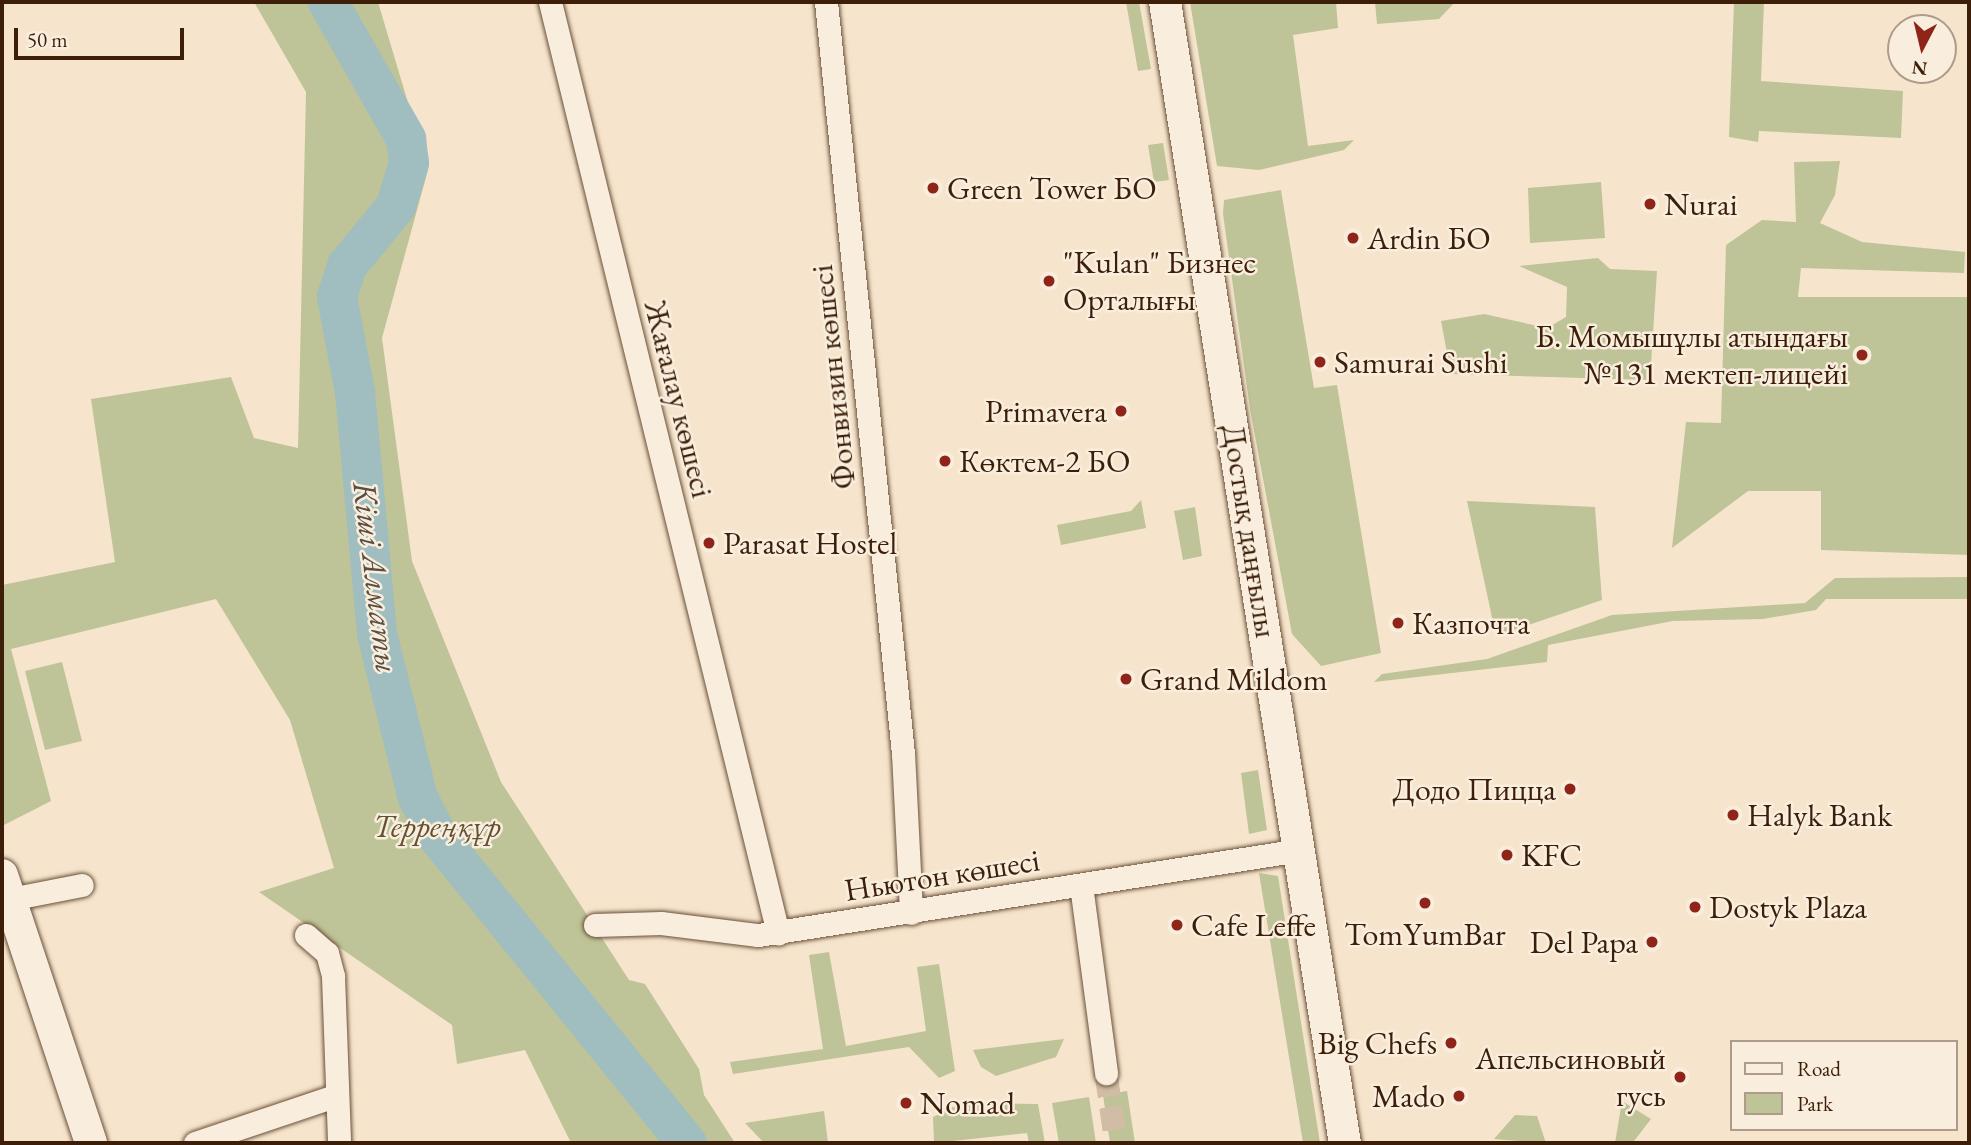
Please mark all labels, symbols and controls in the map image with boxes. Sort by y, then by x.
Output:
scale bar [18,14,187,58]
north arrow [1887,14,1957,84]
text: 50 m [27,26,68,53]
text: N [1910,55,1929,82]
place label: Green Tower БО [947,169,1157,207]
marker: Green Tower БО [925,180,941,196]
place label: Nurai [1664,185,1738,223]
marker: Nurai [1642,196,1658,212]
place label: Ardin БО [1367,219,1491,257]
marker: Ardin БО [1345,230,1361,246]
place label: "Kulan" Бизнес Орталығы [1063,244,1256,319]
street label: Фонвизин көшесі [802,263,864,491]
marker: "Kulan" Бизнес Орталығы [1041,273,1057,289]
street label: Жағалау көшесі [636,296,722,502]
place label: Б. Момышұлы атындағы №131 мектеп-лицейі [1535,318,1848,393]
place label: Samurai Sushi [1334,343,1508,381]
marker: Б. Момышұлы атындағы №131 мектеп-лицейі [1854,347,1870,363]
marker: Samurai Sushi [1312,354,1328,370]
place label: Primavera [985,392,1107,430]
marker: Primavera [1113,403,1129,419]
street label: Достық даңғылы [1214,422,1286,640]
place label: Көктем-2 БО [959,442,1130,480]
marker: Көктем-2 БО [937,453,953,469]
water label: Кіші Алматы [345,479,407,675]
place label: Parasat Hostel [723,524,897,562]
marker: Parasat Hostel [701,535,717,551]
place label: Казпочта [1412,604,1530,642]
marker: Казпочта [1390,615,1406,631]
place label: Grand Mildom [1140,660,1328,698]
marker: Grand Mildom [1118,671,1134,687]
place label: Додо Пицца [1393,770,1556,808]
marker: Додо Пицца [1562,781,1578,797]
place label: Halyk Bank [1747,796,1892,834]
park label: Терреңқұр [373,807,501,845]
marker: Halyk Bank [1725,807,1741,823]
place label: KFC [1521,836,1582,874]
street label: Ньютон көшесі [842,841,1042,909]
marker: KFC [1499,847,1515,863]
place label: Dostyk Plaza [1709,888,1867,926]
marker: TomYumBar [1417,895,1433,911]
marker: Dostyk Plaza [1687,899,1703,915]
place label: Cafe Leffe [1191,906,1316,944]
place label: TomYumBar [1344,915,1506,953]
marker: Cafe Leffe [1169,917,1185,933]
place label: Del Papa [1530,923,1638,961]
marker: Del Papa [1644,934,1660,950]
place label: Big Chefs [1318,1024,1437,1062]
marker: Big Chefs [1443,1035,1459,1051]
place label: Апельсиновый гусь [1475,1040,1666,1115]
legend [1730,1040,1957,1131]
text: Road [1797,1055,1841,1082]
marker: Апельсиновый гусь [1672,1069,1688,1085]
place label: Mado [1372,1077,1445,1115]
place label: Nomad [920,1084,1015,1122]
marker: Mado [1451,1088,1467,1104]
text: Park [1797,1090,1833,1117]
marker: Nomad [898,1095,914,1111]

